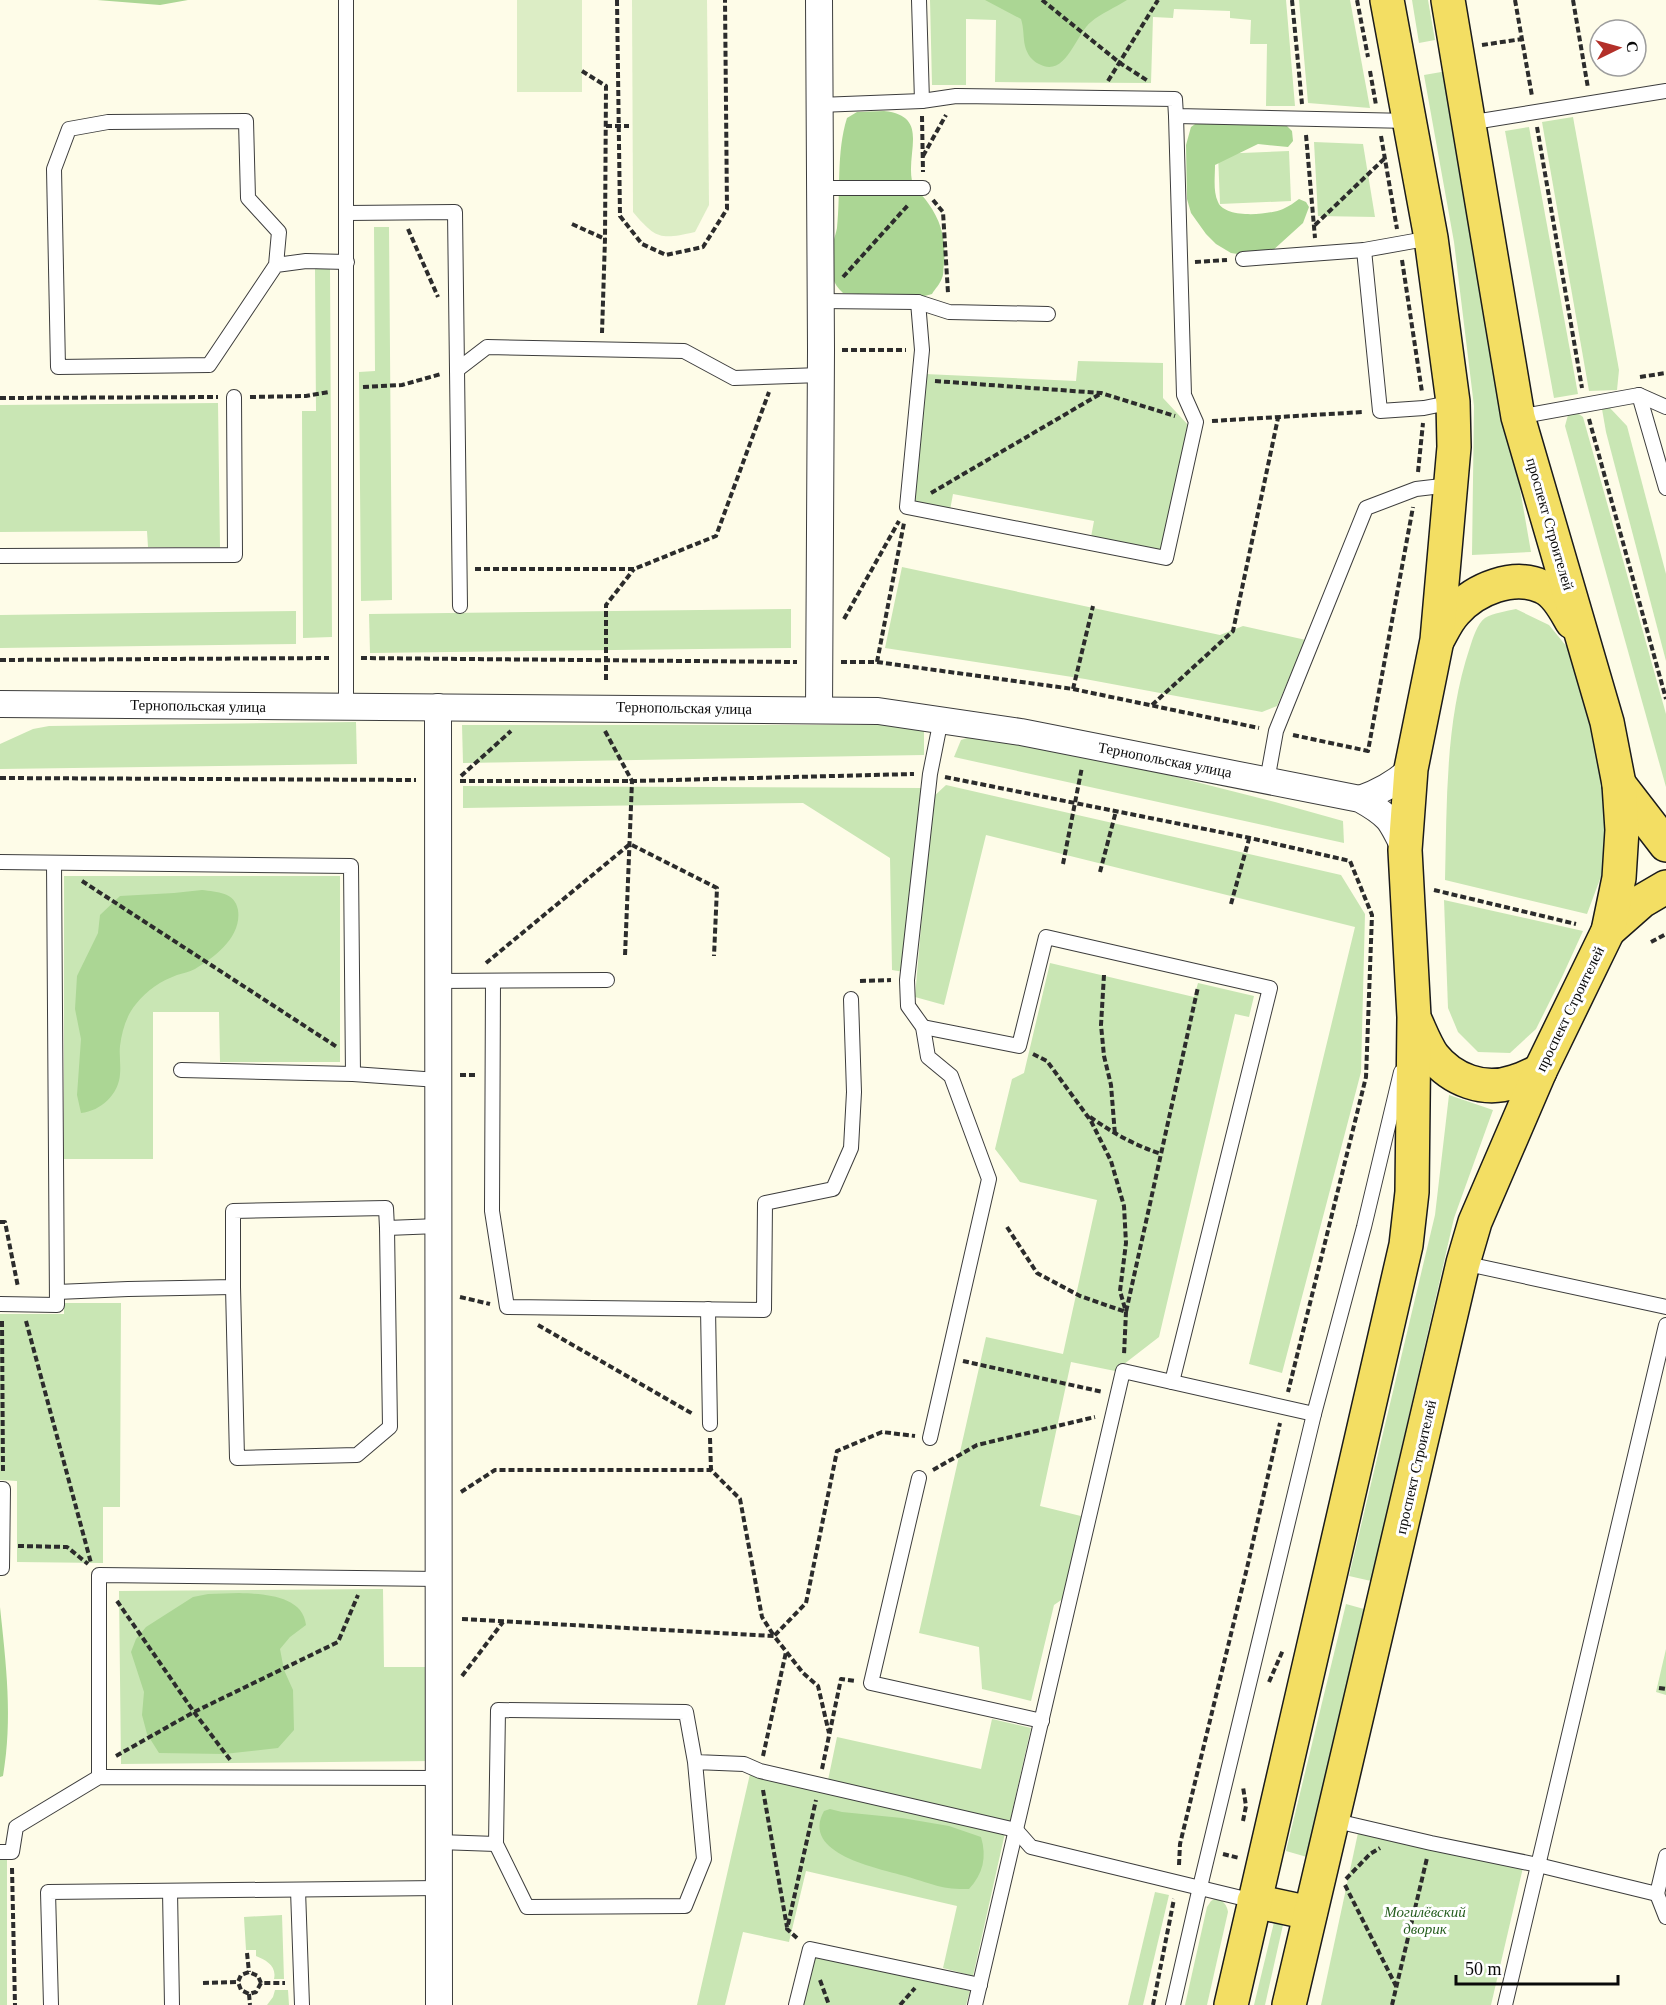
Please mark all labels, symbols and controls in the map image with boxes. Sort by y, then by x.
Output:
north arrow [1588,18,1648,78]
text: С [1623,40,1641,53]
street label: проспект Строителей [1523,456,1577,592]
street label: Тернопольская улица [130,697,266,715]
street label: Тернопольская улица [616,699,752,717]
street label: Тернопольская улица [1097,739,1234,781]
street label: проспект Строителей [1533,944,1607,1074]
street label: проспект Строителей [1393,1398,1439,1536]
park label: Могилёвский дворик [1383,1904,1466,1937]
scale bar [1456,1948,1618,1986]
text: 50 m [1465,1959,1502,1979]

